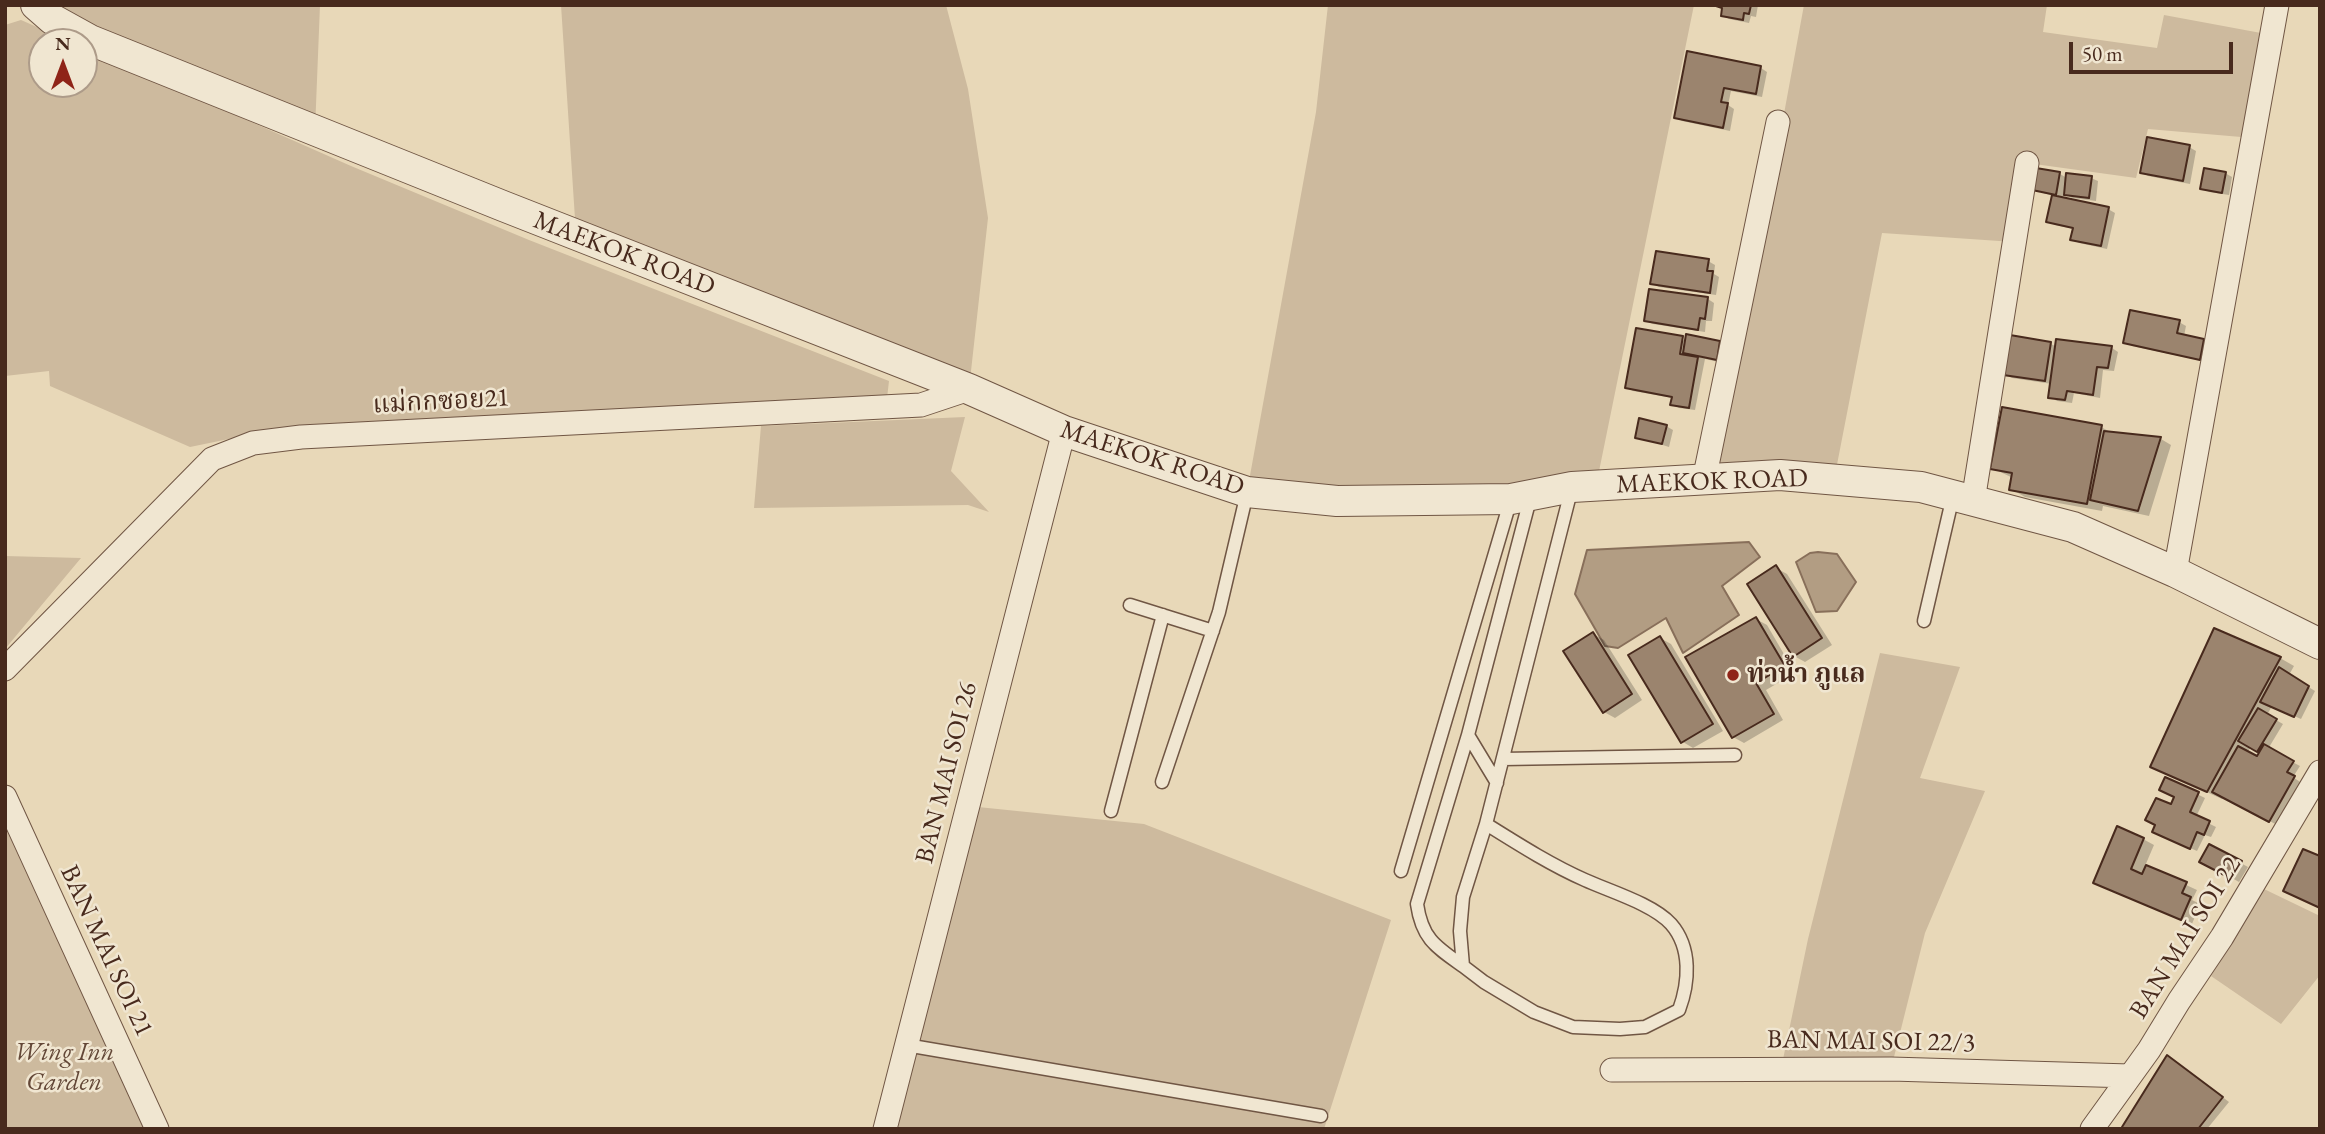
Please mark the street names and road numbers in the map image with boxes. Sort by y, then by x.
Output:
street label: MAEKOK ROAD [529,205,719,303]
street label: แม่กกซอย21 [372,383,510,421]
street label: MAEKOK ROAD [1056,415,1248,503]
street label: MAEKOK ROAD [1616,463,1808,501]
street label: BAN MAI SOI 26 [909,679,985,867]
street label: BAN MAI SOI 22 [2124,851,2248,1025]
street label: BAN MAI SOI 21 [53,860,159,1042]
street label: BAN MAI SOI 22/3 [1767,1025,1975,1059]

